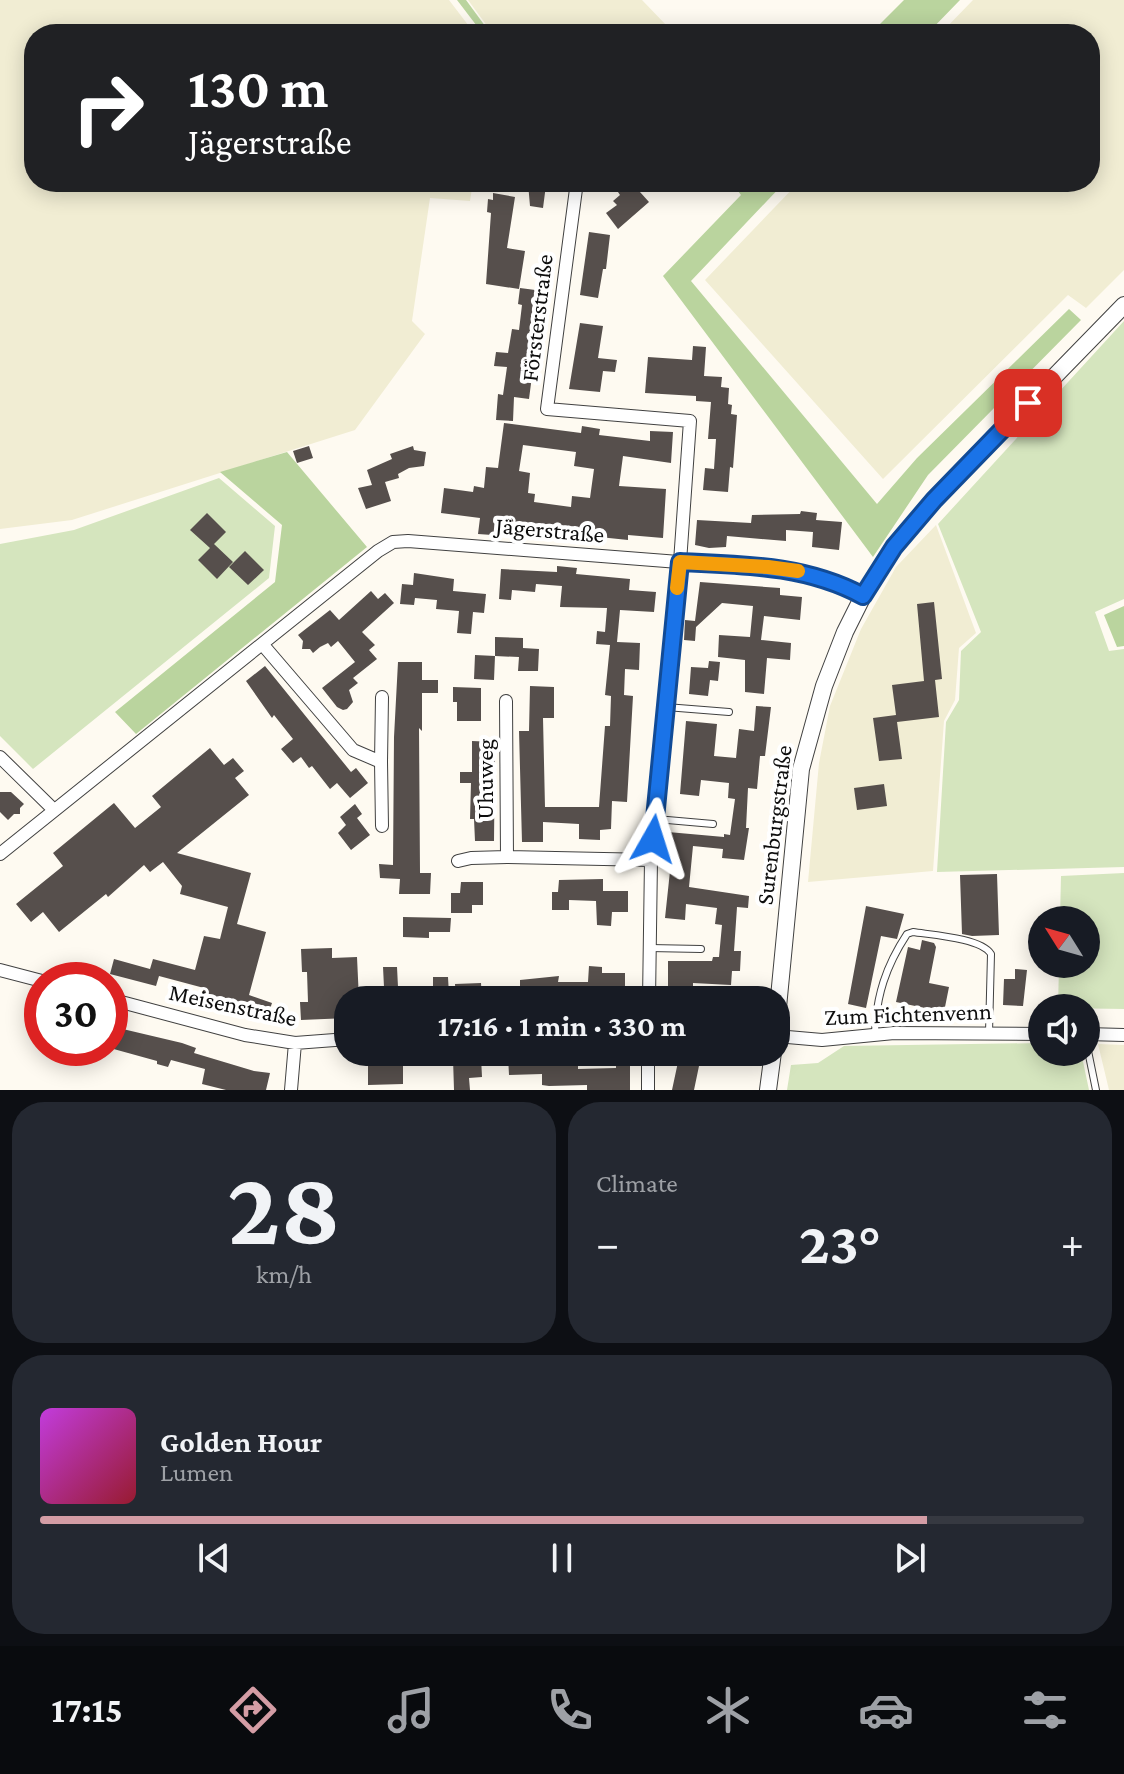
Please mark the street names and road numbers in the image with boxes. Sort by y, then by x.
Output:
street label: Försterstraße [515,253,558,383]
street label: Jägerstraße [493,511,606,548]
street label: Uhuweg [471,738,498,819]
street label: Surenburgstraße [750,744,797,906]
street label: Meisenstraße [167,978,300,1031]
street label: Zum Fichtenvenn [824,997,992,1030]

